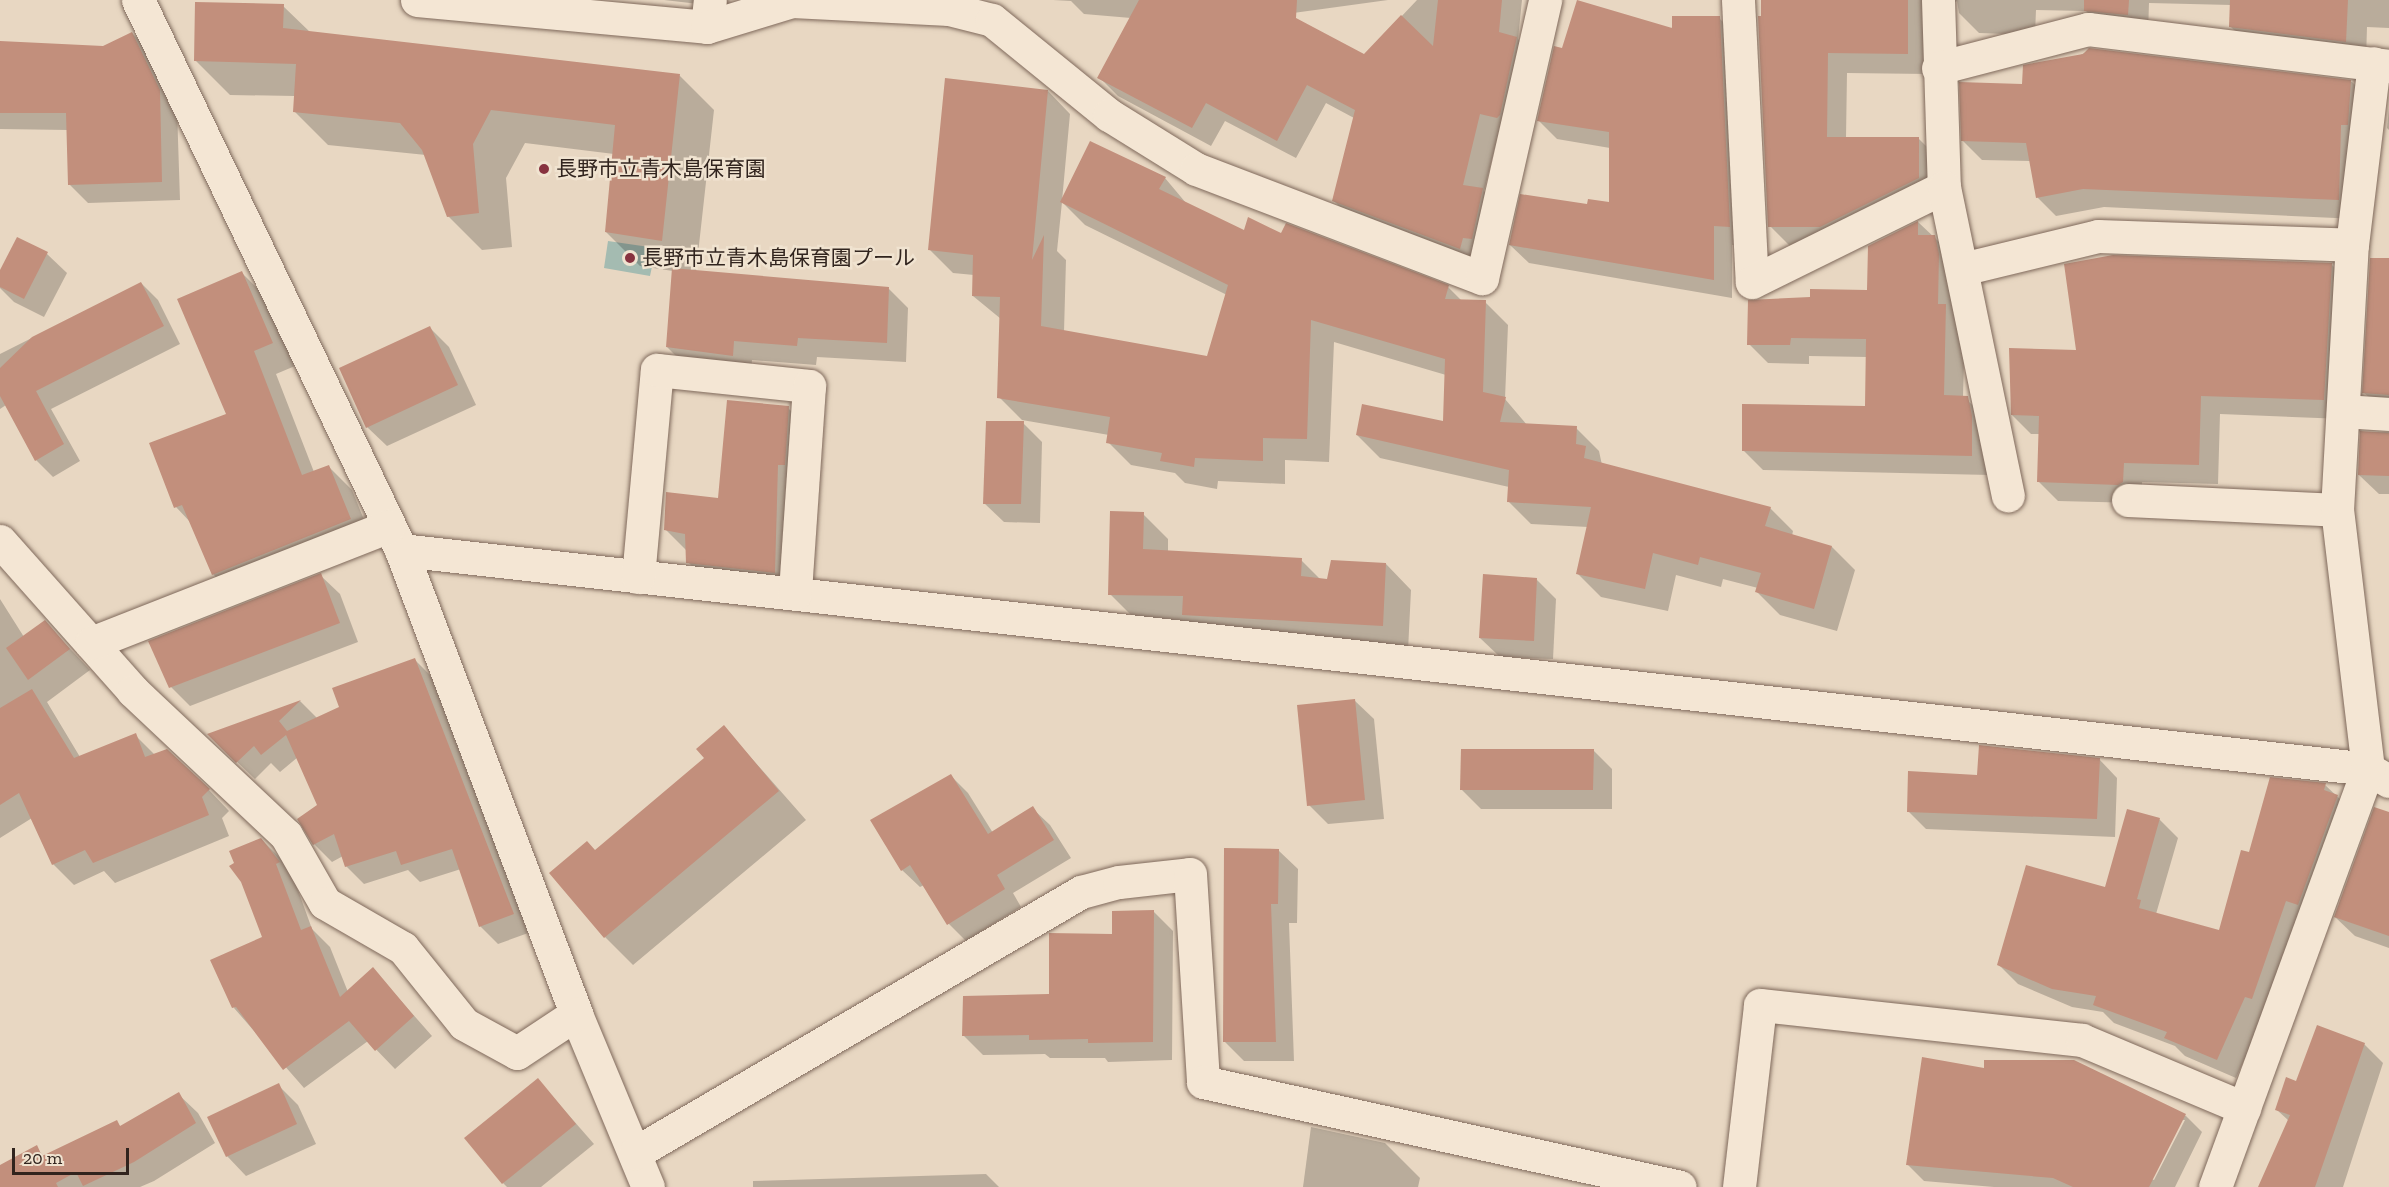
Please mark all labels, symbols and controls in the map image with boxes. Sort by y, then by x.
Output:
place label: 長野市立青木島保育園 [556,156,766,182]
marker: 長野市立青木島保育園 [537,162,551,176]
place label: 長野市立青木島保育園プール [642,245,915,271]
marker: 長野市立青木島保育園プール [623,251,637,265]
scale bar [15,1136,132,1174]
text: 20 m [23,1147,62,1169]

